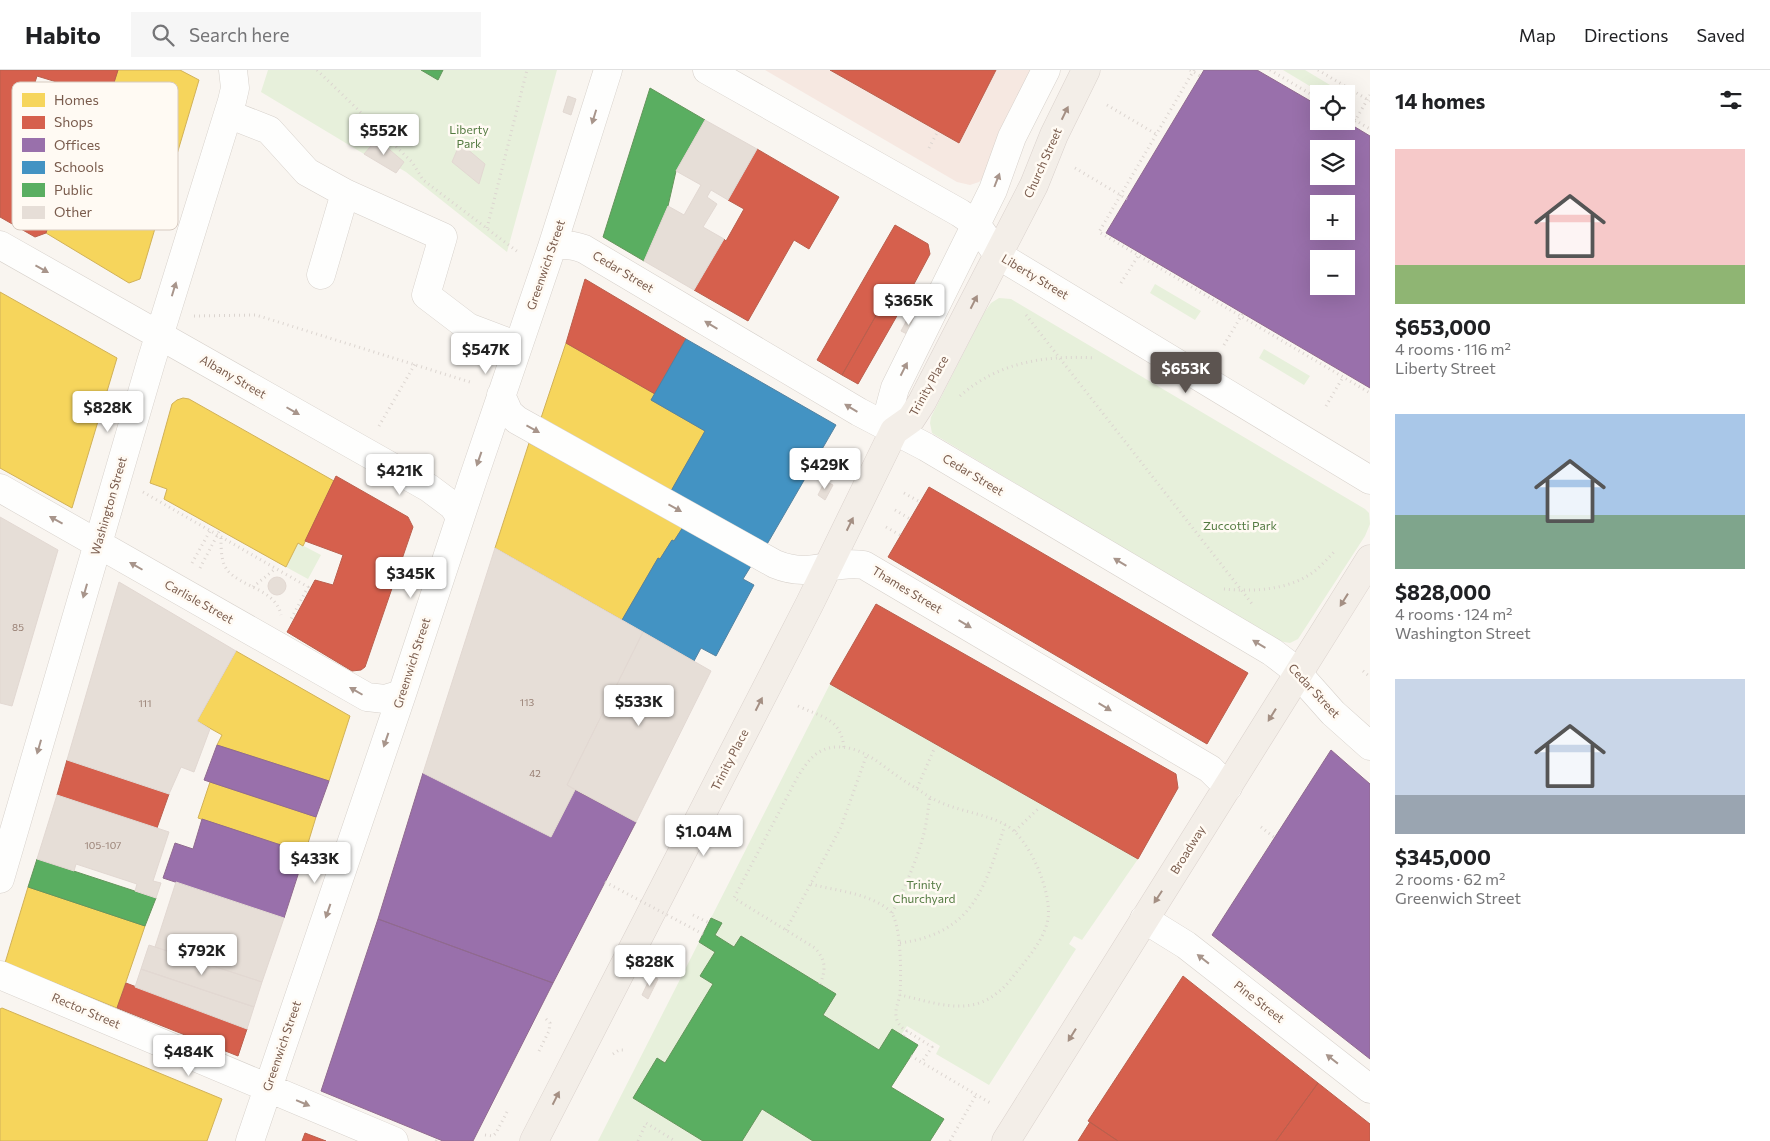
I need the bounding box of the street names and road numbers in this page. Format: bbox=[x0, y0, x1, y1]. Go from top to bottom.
street label: Church Street bbox=[1020, 125, 1064, 200]
street label: Greenwich Street bbox=[523, 218, 567, 312]
street label: Cedar Street bbox=[590, 247, 657, 295]
street label: Liberty Street bbox=[1000, 251, 1072, 302]
street label: Albany Street bbox=[198, 352, 269, 401]
street label: Trinity Place bbox=[906, 353, 951, 418]
street label: Cedar Street bbox=[940, 450, 1007, 498]
street label: Washington Street bbox=[87, 455, 129, 557]
street label: Thames Street bbox=[870, 563, 945, 616]
street label: Carlisle Street bbox=[163, 576, 236, 626]
street label: Greenwich Street bbox=[390, 616, 432, 710]
street label: Cedar Street bbox=[1286, 660, 1343, 720]
street label: Trinity Place bbox=[708, 726, 751, 793]
street label: Broadway bbox=[1167, 823, 1208, 876]
street label: Pine Street bbox=[1232, 977, 1288, 1025]
street label: Rector Street bbox=[50, 989, 123, 1031]
street label: Greenwich Street bbox=[259, 999, 303, 1093]

